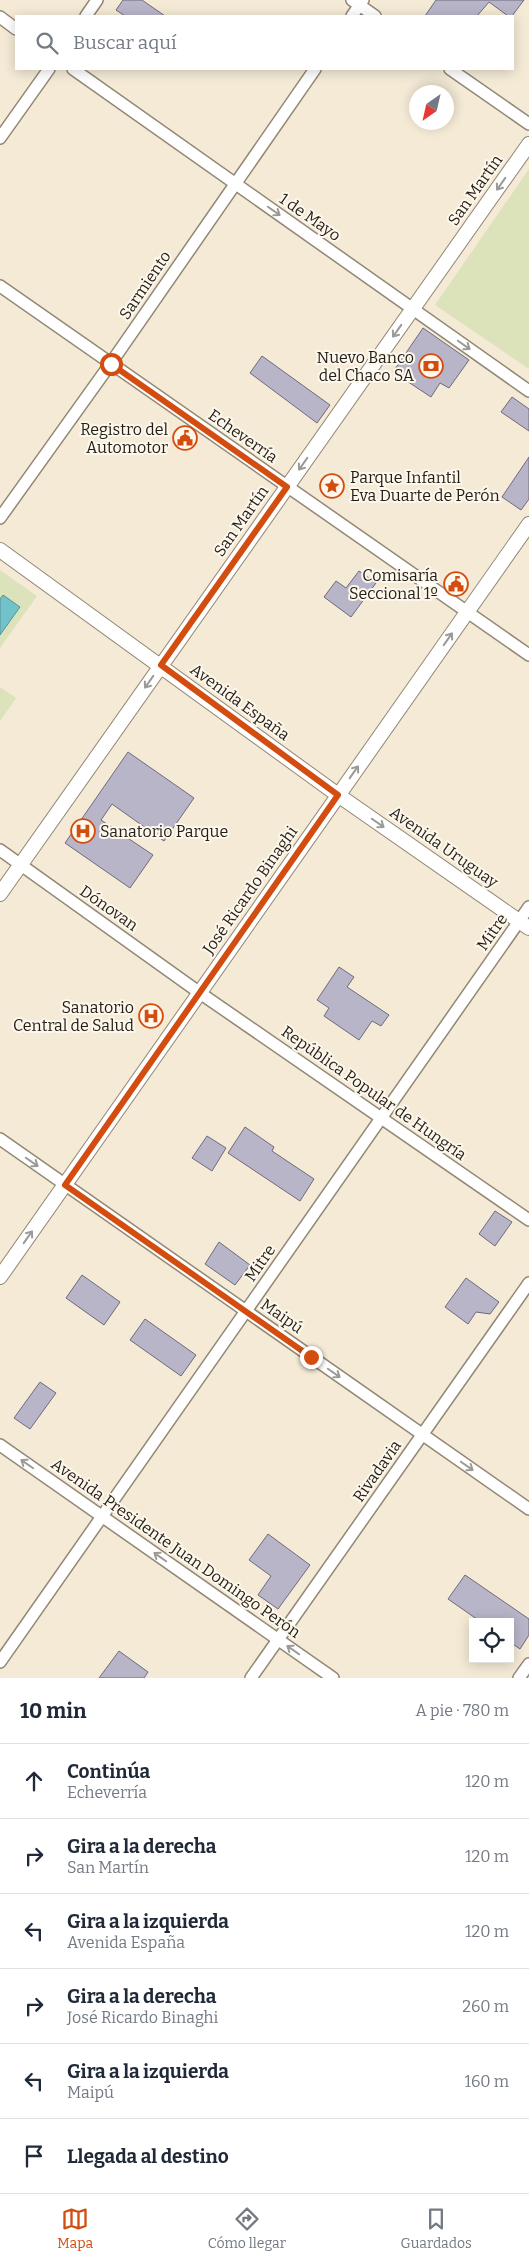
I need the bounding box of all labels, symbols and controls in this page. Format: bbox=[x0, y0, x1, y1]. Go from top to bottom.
search box bbox=[15, 15, 514, 70]
icon: search bbox=[33, 29, 61, 57]
text: Buscar aquí bbox=[73, 31, 177, 54]
north arrow bbox=[409, 85, 454, 130]
street label: San Martín bbox=[444, 151, 506, 229]
one-way arrow bbox=[496, 177, 506, 191]
street label: 1 de Mayo bbox=[276, 189, 344, 245]
one-way arrow bbox=[267, 206, 281, 216]
street label: Sarmiento bbox=[115, 247, 175, 323]
one-way arrow bbox=[392, 324, 402, 338]
one-way arrow bbox=[457, 340, 471, 350]
place label: Nuevo Banco del Chaco SA bbox=[316, 348, 415, 385]
route start bbox=[100, 353, 123, 376]
bank icon: Nuevo Banco del Chaco SA bbox=[418, 353, 444, 379]
street label: Echeverría bbox=[205, 405, 281, 467]
place label: Registro del Automotor bbox=[80, 420, 168, 457]
public building icon: Registro del Automotor bbox=[172, 425, 198, 451]
one-way arrow bbox=[298, 457, 308, 471]
place label: Parque Infantil Eva Duarte de Perón bbox=[350, 468, 500, 505]
place icon: Parque Infantil Eva Duarte de Perón bbox=[319, 473, 345, 499]
street label: San Martín bbox=[210, 482, 272, 560]
place label: Comisaría Seccional 1º bbox=[349, 566, 438, 603]
public building icon: Comisaría Seccional 1º bbox=[443, 571, 469, 597]
one-way arrow bbox=[443, 633, 453, 647]
street label: Avenida España bbox=[187, 660, 294, 745]
one-way arrow bbox=[144, 675, 154, 689]
one-way arrow bbox=[349, 766, 359, 780]
street label: Avenida Uruguay bbox=[386, 802, 502, 892]
hospital icon: Sanatorio Parque bbox=[70, 818, 96, 844]
one-way arrow bbox=[371, 818, 385, 828]
place label: Sanatorio Parque bbox=[100, 822, 228, 841]
street label: José Ricardo Binaghi bbox=[198, 822, 301, 958]
street label: Dónovan bbox=[76, 881, 142, 935]
street label: Mitre bbox=[473, 910, 511, 954]
place label: Sanatorio Central de Salud bbox=[13, 998, 135, 1035]
hospital icon: Sanatorio Central de Salud bbox=[138, 1003, 164, 1029]
street label: República Popular de Hungría bbox=[278, 1022, 470, 1164]
one-way arrow bbox=[25, 1157, 39, 1167]
one-way arrow bbox=[23, 1230, 33, 1244]
street label: Mitre bbox=[241, 1241, 279, 1285]
street label: Maipú bbox=[257, 1295, 307, 1337]
route end bbox=[300, 1346, 323, 1369]
one-way arrow bbox=[327, 1368, 341, 1378]
street label: Rivadavia bbox=[349, 1436, 405, 1505]
street label: Avenida Presidente Juan Domingo Perón bbox=[48, 1454, 304, 1642]
one-way arrow bbox=[20, 1459, 34, 1469]
one-way arrow bbox=[460, 1461, 474, 1471]
one-way arrow bbox=[153, 1552, 167, 1562]
map controls bbox=[469, 1618, 514, 1663]
button: locate bbox=[469, 1618, 514, 1663]
one-way arrow bbox=[286, 1645, 300, 1655]
text: 10 min bbox=[20, 1698, 86, 1724]
text: A pie · 780 m bbox=[416, 1701, 509, 1720]
text: Continúa bbox=[67, 1760, 150, 1783]
icon: ahead bbox=[20, 1767, 48, 1795]
text: 120 m bbox=[465, 1772, 509, 1791]
text: Echeverría bbox=[67, 1783, 147, 1802]
text: Gira a la derecha bbox=[67, 1835, 216, 1858]
icon: right bbox=[20, 1842, 48, 1870]
text: 120 m bbox=[465, 1847, 509, 1866]
text: San Martín bbox=[67, 1858, 149, 1877]
text: Gira a la izquierda bbox=[67, 1910, 229, 1933]
icon: left bbox=[20, 1917, 48, 1945]
text: 120 m bbox=[465, 1922, 509, 1941]
text: Avenida España bbox=[67, 1933, 185, 1952]
text: Gira a la derecha bbox=[67, 1985, 216, 2008]
icon: right bbox=[20, 1992, 48, 2020]
text: 260 m bbox=[462, 1997, 509, 2016]
text: José Ricardo Binaghi bbox=[67, 2008, 218, 2027]
text: Gira a la izquierda bbox=[67, 2060, 229, 2083]
icon: left bbox=[20, 2067, 48, 2095]
text: 160 m bbox=[464, 2072, 509, 2091]
text: Maipú bbox=[67, 2083, 114, 2102]
icon: arrive bbox=[20, 2142, 48, 2170]
text: Llegada al destino bbox=[67, 2145, 229, 2168]
tab: Mapa bbox=[57, 2205, 93, 2252]
tab: Cómo llegar bbox=[208, 2205, 286, 2252]
tab: Guardados bbox=[401, 2205, 472, 2252]

